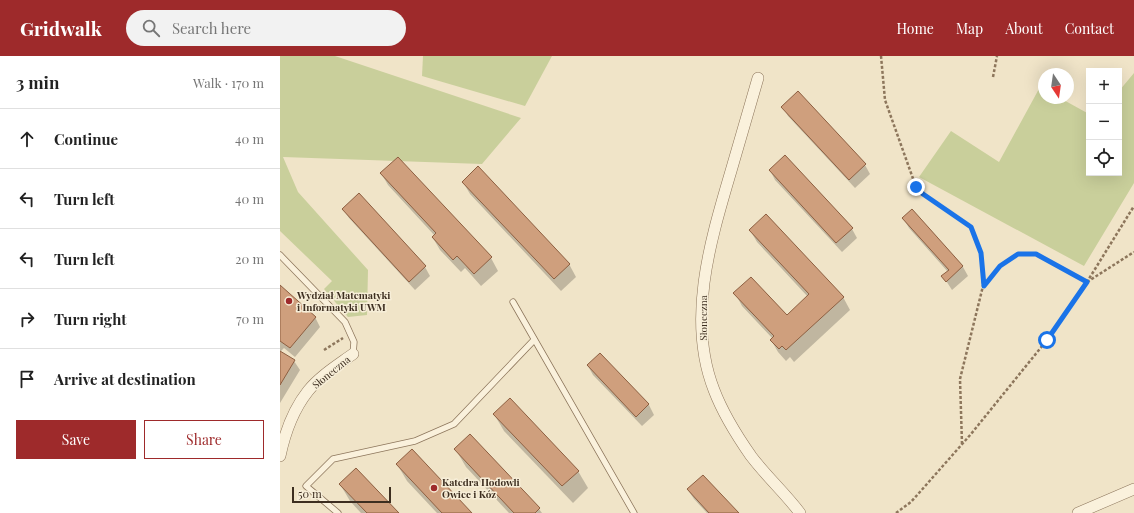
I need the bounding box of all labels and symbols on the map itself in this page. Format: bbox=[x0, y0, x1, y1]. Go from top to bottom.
north arrow bbox=[1038, 68, 1074, 104]
route end bbox=[907, 178, 925, 196]
place label: Wydział Matematyki i Informatyki UWM bbox=[296, 288, 390, 314]
street label: Słoneczna bbox=[696, 295, 710, 341]
marker: Wydział Matematyki i Informatyki UWM bbox=[284, 296, 294, 306]
route start bbox=[1038, 331, 1056, 349]
street label: Słoneczna bbox=[309, 352, 353, 392]
place label: Katedra Hodowli Owiec i Kóz bbox=[442, 475, 520, 501]
marker: Katedra Hodowli Owiec i Kóz bbox=[429, 483, 439, 493]
scale bar bbox=[292, 485, 391, 504]

